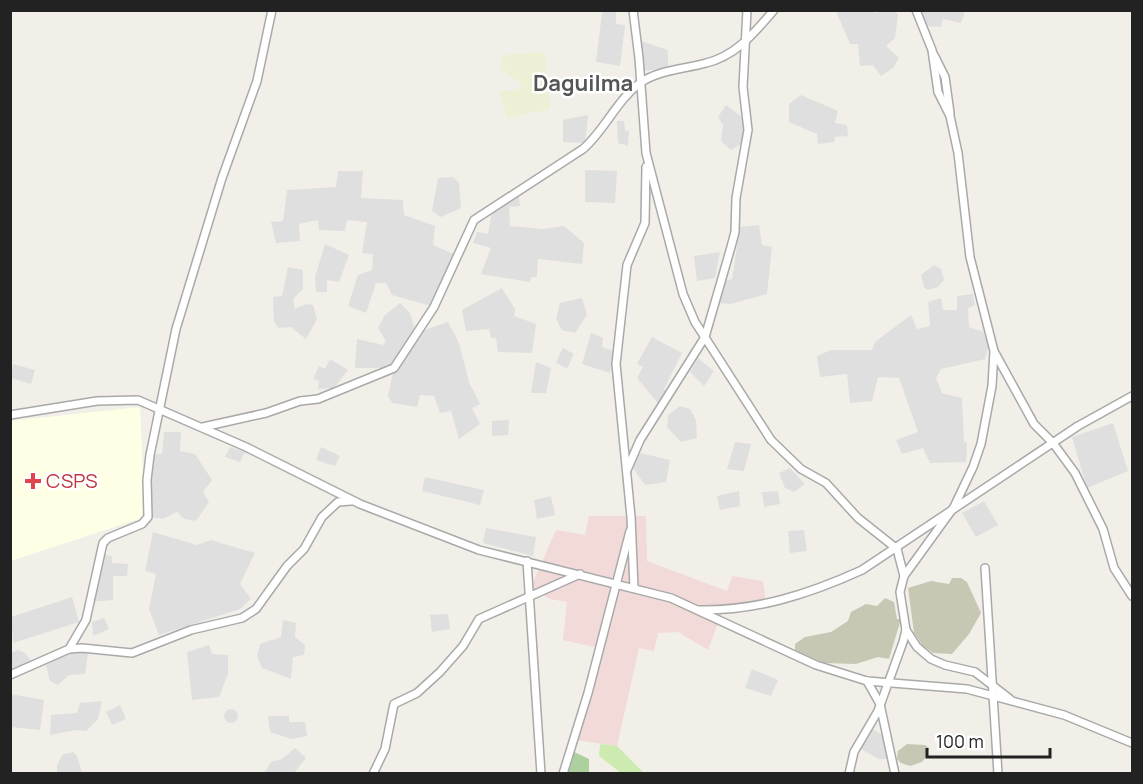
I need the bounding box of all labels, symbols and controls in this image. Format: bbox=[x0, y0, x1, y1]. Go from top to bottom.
district label: Daguilma bbox=[533, 68, 633, 98]
place label: CSPS bbox=[46, 467, 98, 494]
marker: CSPS bbox=[24, 472, 42, 490]
scale bar bbox=[927, 721, 1050, 759]
text: 100 m bbox=[936, 729, 984, 753]

